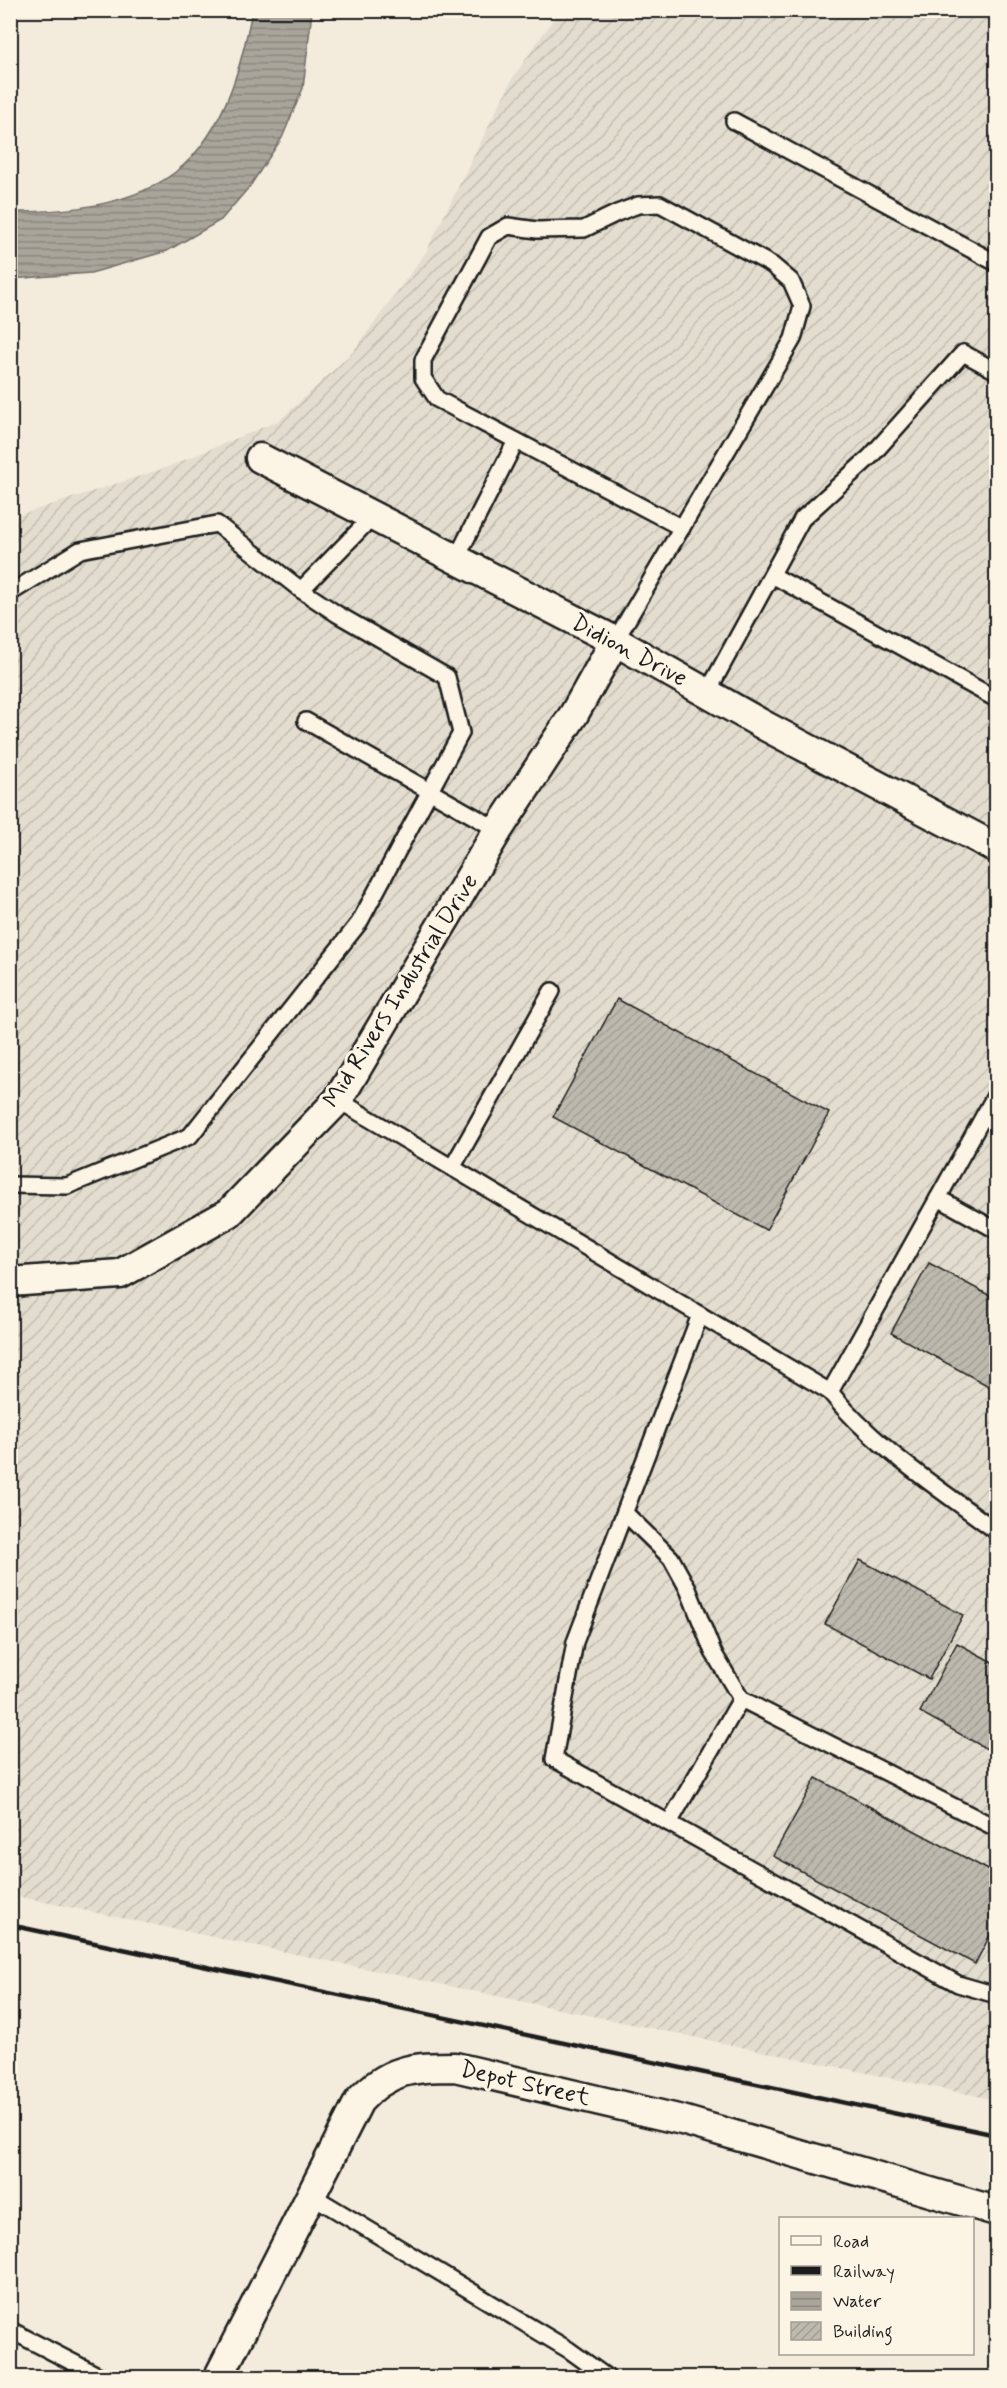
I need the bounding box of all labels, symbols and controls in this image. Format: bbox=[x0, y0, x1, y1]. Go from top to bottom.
street label: Didion Drive bbox=[566, 608, 692, 694]
street label: Mid Rivers Industrial Drive bbox=[316, 868, 486, 1114]
street label: Depot Street bbox=[457, 2054, 593, 2114]
legend bbox=[779, 2217, 974, 2355]
text: Road bbox=[833, 2230, 869, 2254]
text: Railway bbox=[833, 2260, 895, 2284]
text: Water bbox=[833, 2290, 882, 2314]
text: Building bbox=[833, 2320, 893, 2346]

